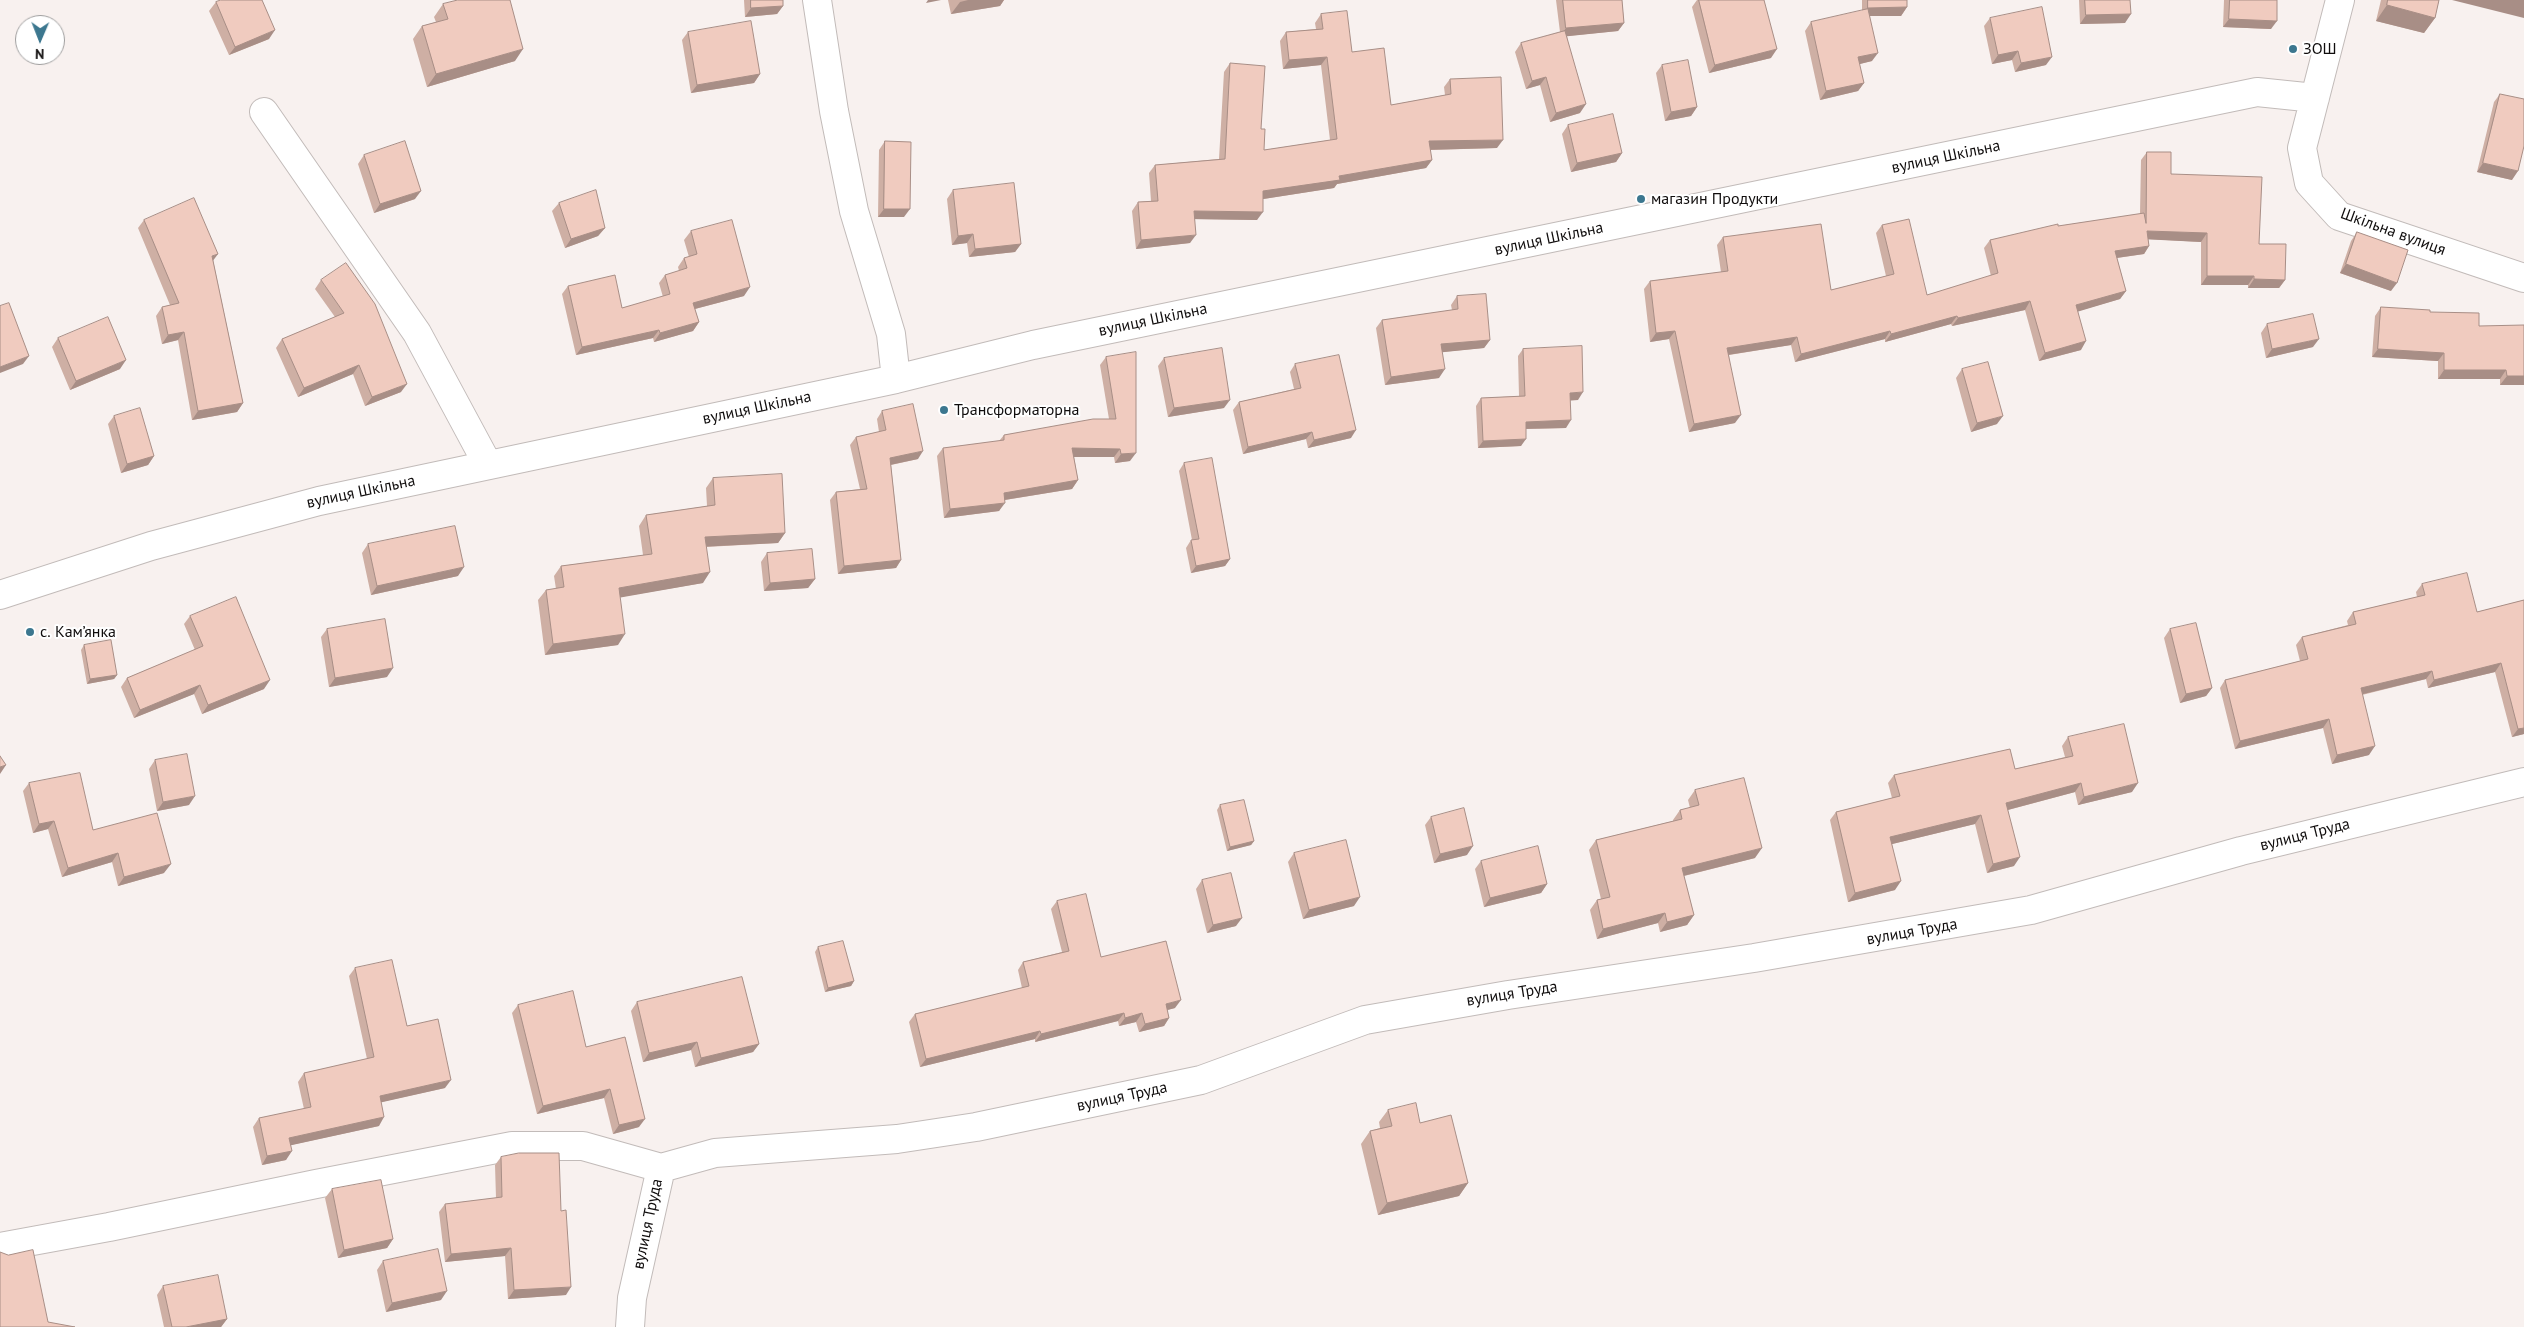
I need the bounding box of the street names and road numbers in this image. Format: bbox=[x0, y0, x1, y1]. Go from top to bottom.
street label: вулиця Шкільна bbox=[1890, 136, 2002, 178]
street label: Шкільна вулиця bbox=[2338, 204, 2448, 260]
street label: вулиця Шкільна bbox=[1493, 218, 1605, 260]
street label: вулиця Шкільна bbox=[1097, 299, 1209, 341]
street label: вулиця Шкільна bbox=[701, 387, 813, 429]
street label: вулиця Шкільна bbox=[305, 471, 417, 513]
street label: вулиця Труда bbox=[2258, 815, 2352, 855]
street label: вулиця Труда bbox=[1865, 915, 1959, 949]
street label: вулиця Труда bbox=[1465, 977, 1559, 1011]
street label: вулиця Труда bbox=[1075, 1078, 1169, 1116]
street label: вулиця Труда bbox=[629, 1177, 667, 1271]

